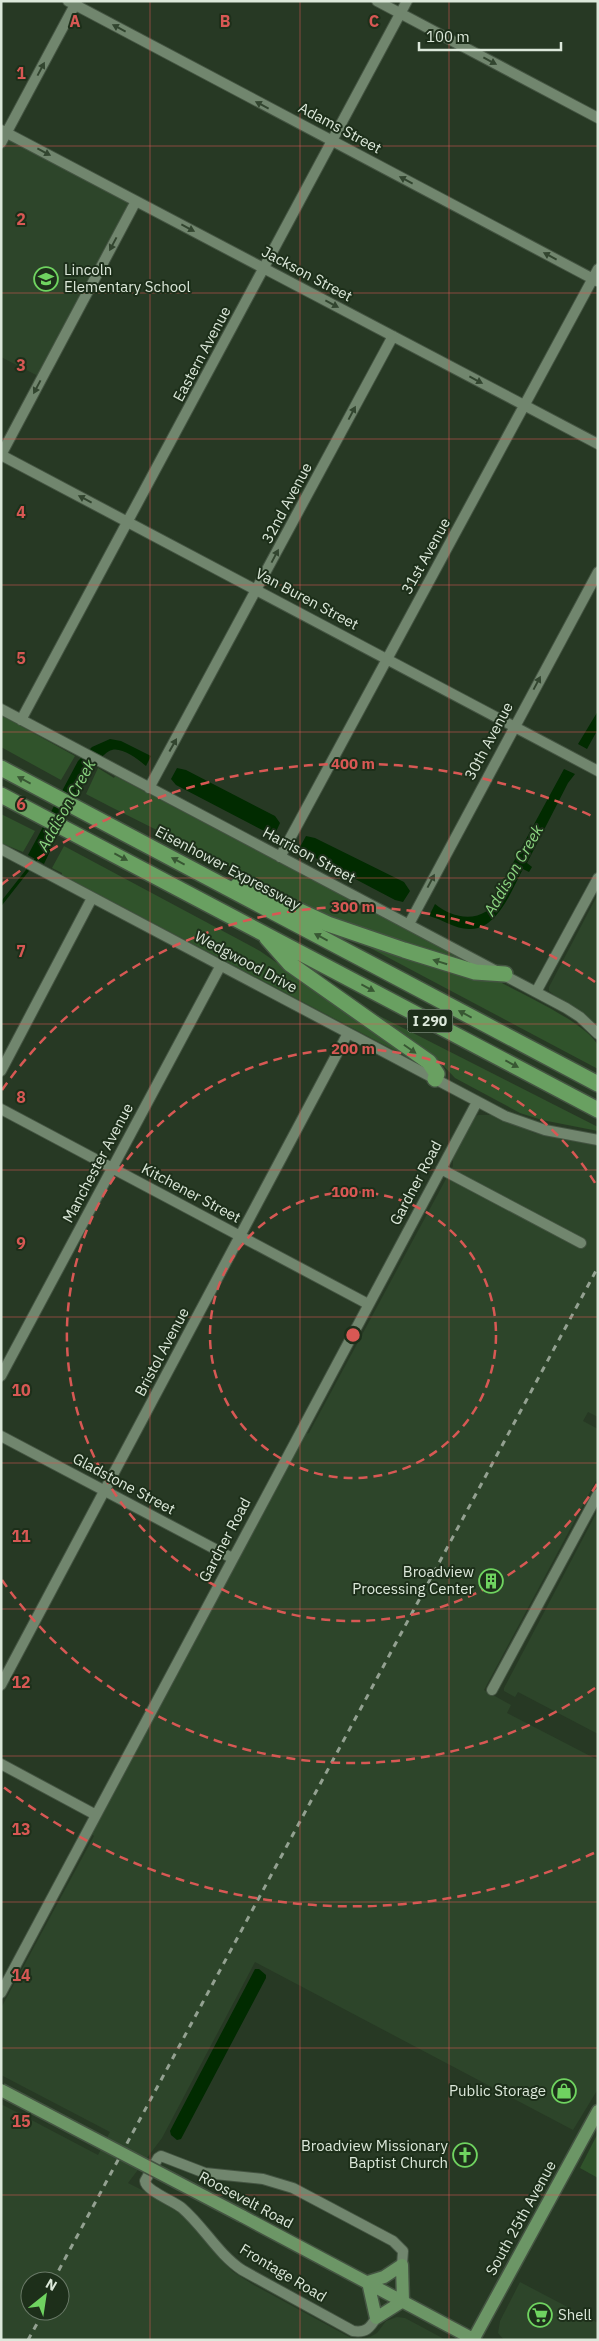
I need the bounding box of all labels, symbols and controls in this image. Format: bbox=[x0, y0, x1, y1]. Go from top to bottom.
text: A bbox=[70, 11, 81, 31]
text: B bbox=[220, 11, 231, 31]
text: C bbox=[369, 11, 379, 31]
scale bar bbox=[419, 20, 562, 52]
one-way arrow bbox=[111, 24, 126, 32]
text: 100 m bbox=[426, 27, 470, 46]
one-way arrow bbox=[483, 57, 497, 65]
one-way arrow bbox=[37, 62, 45, 76]
text: 1 bbox=[16, 63, 26, 83]
street label: Adams Street bbox=[295, 98, 385, 157]
one-way arrow bbox=[256, 100, 269, 109]
one-way arrow bbox=[37, 148, 52, 156]
one-way arrow bbox=[399, 176, 413, 185]
text: 2 bbox=[16, 209, 26, 229]
one-way arrow bbox=[181, 224, 195, 232]
one-way arrow bbox=[109, 236, 117, 251]
street label: Jackson Street bbox=[259, 242, 356, 305]
one-way arrow bbox=[543, 252, 557, 260]
place label: Lincoln Elementary School bbox=[64, 260, 191, 296]
school or university icon: Lincoln Elementary School bbox=[33, 266, 59, 292]
one-way arrow bbox=[325, 300, 339, 308]
street label: Eastern Avenue bbox=[169, 303, 235, 405]
text: 3 bbox=[16, 355, 26, 375]
one-way arrow bbox=[468, 376, 483, 384]
one-way arrow bbox=[33, 380, 41, 395]
one-way arrow bbox=[348, 406, 356, 421]
street label: 32nd Avenue bbox=[257, 459, 316, 546]
one-way arrow bbox=[77, 495, 92, 503]
text: 4 bbox=[16, 502, 26, 522]
street label: 31st Avenue bbox=[397, 514, 454, 597]
one-way arrow bbox=[271, 549, 279, 564]
street label: Van Buren Street bbox=[252, 563, 362, 634]
text: 5 bbox=[16, 648, 26, 668]
one-way arrow bbox=[533, 676, 541, 690]
street label: 30th Avenue bbox=[460, 699, 517, 783]
one-way arrow bbox=[168, 739, 177, 752]
text: 400 m bbox=[331, 754, 375, 773]
water label: Addison Creek bbox=[32, 755, 100, 855]
one-way arrow bbox=[17, 776, 32, 784]
text: 6 bbox=[16, 794, 26, 814]
water label: Addison Creek bbox=[478, 820, 547, 920]
street label: Eisenhower Expressway bbox=[152, 821, 305, 914]
street label: Harrison Street bbox=[260, 822, 359, 887]
one-way arrow bbox=[113, 853, 128, 861]
one-way arrow bbox=[171, 857, 185, 866]
one-way arrow bbox=[427, 874, 436, 888]
text: 300 m bbox=[331, 897, 375, 916]
street label: Wedgwood Drive bbox=[192, 927, 301, 997]
one-way arrow bbox=[315, 933, 328, 942]
text: 7 bbox=[16, 941, 26, 961]
one-way arrow bbox=[433, 957, 448, 965]
one-way arrow bbox=[361, 984, 375, 992]
road number: I 290 bbox=[408, 1009, 452, 1032]
one-way arrow bbox=[458, 1009, 472, 1018]
text: 200 m bbox=[331, 1039, 375, 1058]
one-way arrow bbox=[403, 1044, 417, 1054]
one-way arrow bbox=[505, 1060, 519, 1068]
text: 8 bbox=[16, 1087, 26, 1107]
street label: Manchester Avenue bbox=[58, 1100, 137, 1226]
street label: Gardner Road bbox=[385, 1137, 446, 1228]
street label: Kitchener Street bbox=[138, 1158, 244, 1227]
text: 100 m bbox=[331, 1182, 375, 1201]
text: 9 bbox=[16, 1233, 26, 1253]
street label: Bristol Avenue bbox=[130, 1304, 193, 1399]
centre of rings bbox=[344, 1326, 362, 1344]
text: 10 bbox=[11, 1380, 31, 1400]
street label: Gladstone Street bbox=[70, 1449, 179, 1519]
street label: Gardner Road bbox=[194, 1494, 255, 1585]
text: 11 bbox=[11, 1526, 31, 1546]
place label: Broadview Processing Center bbox=[352, 1562, 474, 1598]
building icon: Broadview Processing Center bbox=[478, 1568, 504, 1594]
text: 12 bbox=[11, 1672, 31, 1692]
text: 13 bbox=[11, 1819, 31, 1839]
text: 14 bbox=[11, 1965, 31, 1985]
shop icon: Public Storage bbox=[551, 2078, 577, 2104]
place label: Public Storage bbox=[449, 2081, 546, 2100]
text: 15 bbox=[11, 2111, 31, 2131]
place label: Broadview Missionary Baptist Church bbox=[301, 2136, 449, 2172]
church icon: Broadview Missionary Baptist Church bbox=[452, 2142, 478, 2168]
street label: South 25th Avenue bbox=[481, 2157, 560, 2279]
street label: Roosevelt Road bbox=[196, 2167, 297, 2232]
street label: Frontage Road bbox=[236, 2239, 330, 2306]
north arrow bbox=[20, 2271, 70, 2321]
text: N bbox=[43, 2274, 60, 2295]
supermarket icon: Shell bbox=[527, 2302, 553, 2328]
place label: Shell bbox=[558, 2305, 592, 2324]

